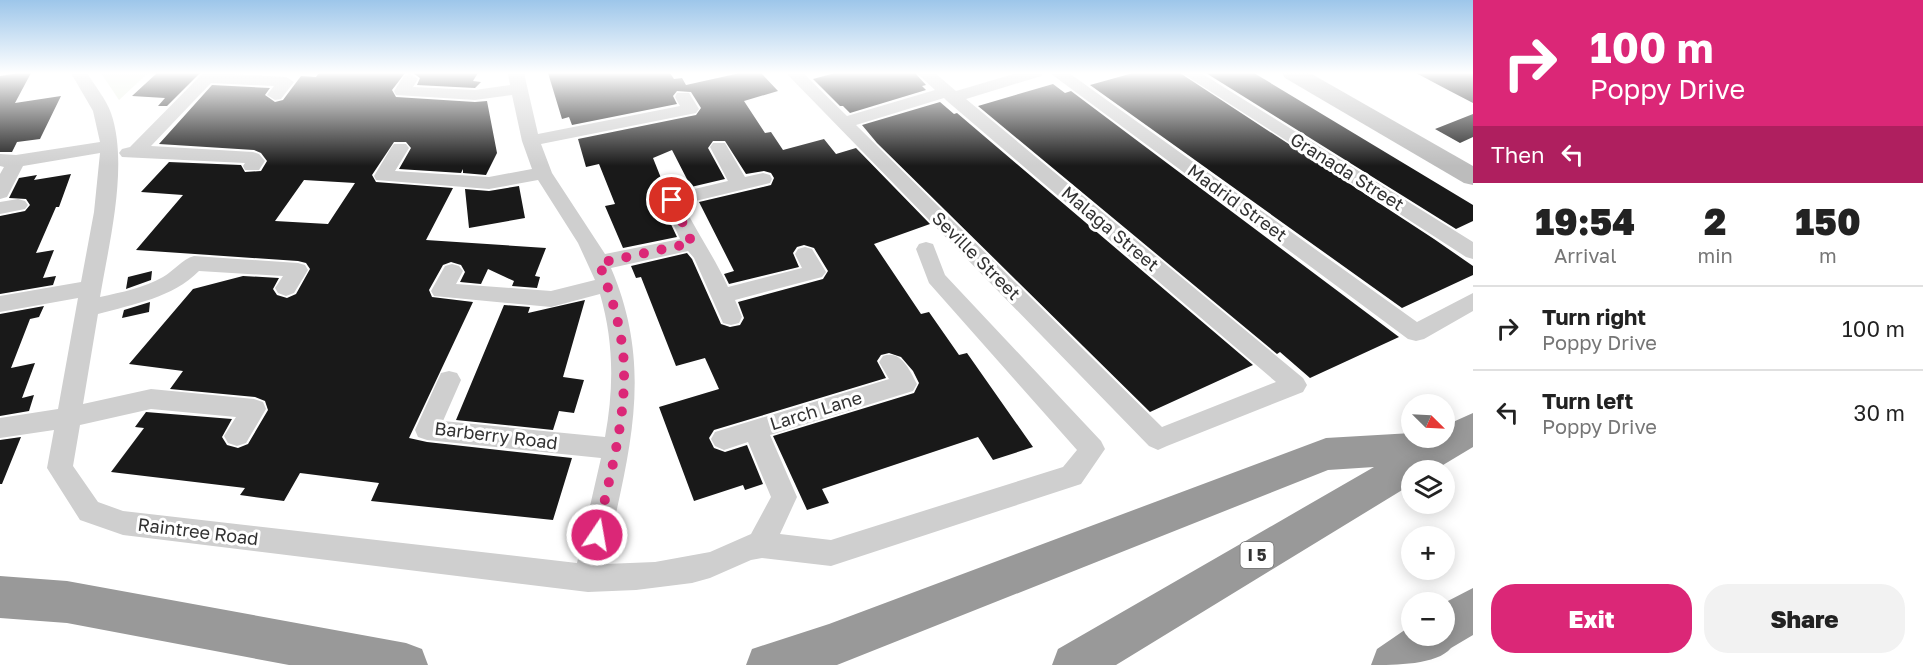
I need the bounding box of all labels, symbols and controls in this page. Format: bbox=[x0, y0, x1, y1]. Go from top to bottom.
text: 100 m bbox=[1590, 22, 1713, 72]
icon: right bbox=[1491, 24, 1569, 102]
text: Poppy Drive bbox=[1590, 73, 1745, 105]
street label: Granada Street bbox=[1287, 127, 1408, 215]
icon: left bbox=[1556, 138, 1589, 171]
text: Then bbox=[1491, 141, 1544, 168]
street label: Madrid Street bbox=[1184, 159, 1292, 246]
pin bbox=[646, 174, 697, 225]
street label: Malaga Street bbox=[1057, 181, 1164, 275]
icon: arrive bbox=[655, 183, 688, 216]
text: 19:54 bbox=[1535, 200, 1635, 243]
text: 2 bbox=[1704, 200, 1726, 243]
text: 150 bbox=[1795, 200, 1861, 243]
street label: Seville Street bbox=[928, 206, 1026, 304]
text: Arrival bbox=[1554, 243, 1617, 267]
text: min bbox=[1697, 243, 1733, 267]
text: m bbox=[1819, 243, 1837, 267]
text: Turn right bbox=[1542, 303, 1646, 330]
icon: right bbox=[1491, 312, 1524, 345]
text: 100 m bbox=[1842, 315, 1905, 342]
text: Poppy Drive bbox=[1542, 330, 1657, 354]
street label: Larch Lane bbox=[767, 386, 864, 434]
text: Turn left bbox=[1542, 387, 1633, 414]
north arrow bbox=[1401, 394, 1455, 448]
map controls bbox=[1401, 394, 1455, 646]
icon: left bbox=[1491, 396, 1524, 429]
text: 30 m bbox=[1854, 399, 1905, 426]
text: Poppy Drive bbox=[1542, 414, 1657, 438]
street label: Barberry Road bbox=[433, 417, 559, 453]
button: layers bbox=[1401, 460, 1455, 514]
position arrow bbox=[565, 503, 629, 567]
street label: Raintree Road bbox=[136, 513, 260, 549]
button: + bbox=[1401, 526, 1455, 580]
road number: I 5 bbox=[1240, 542, 1274, 568]
button: Exit bbox=[1491, 584, 1692, 653]
button: Share bbox=[1704, 584, 1905, 653]
button: − bbox=[1401, 592, 1455, 646]

